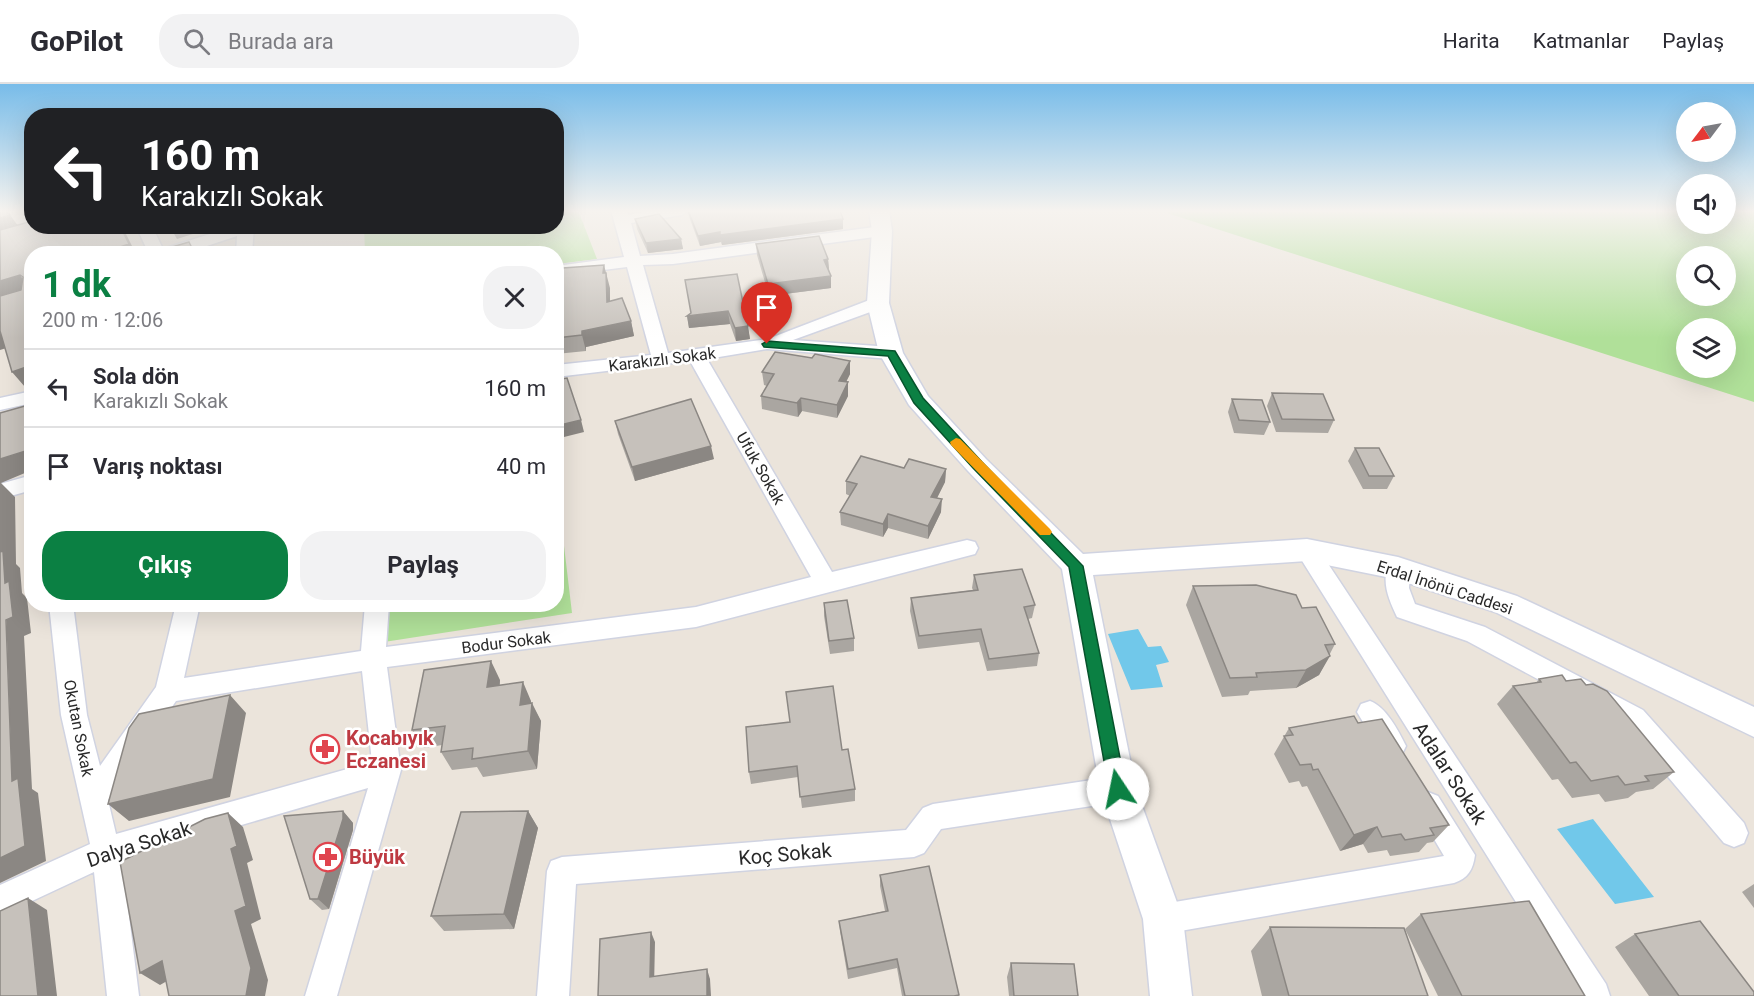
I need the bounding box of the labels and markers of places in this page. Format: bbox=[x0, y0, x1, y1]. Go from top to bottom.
pin bbox=[741, 282, 792, 344]
place label: Kocabıyık Eczanesi bbox=[346, 726, 434, 773]
pharmacy icon: Kocabıyık Eczanesi bbox=[309, 733, 341, 765]
pharmacy icon: Büyük bbox=[312, 841, 344, 873]
place label: Büyük bbox=[349, 845, 405, 869]

